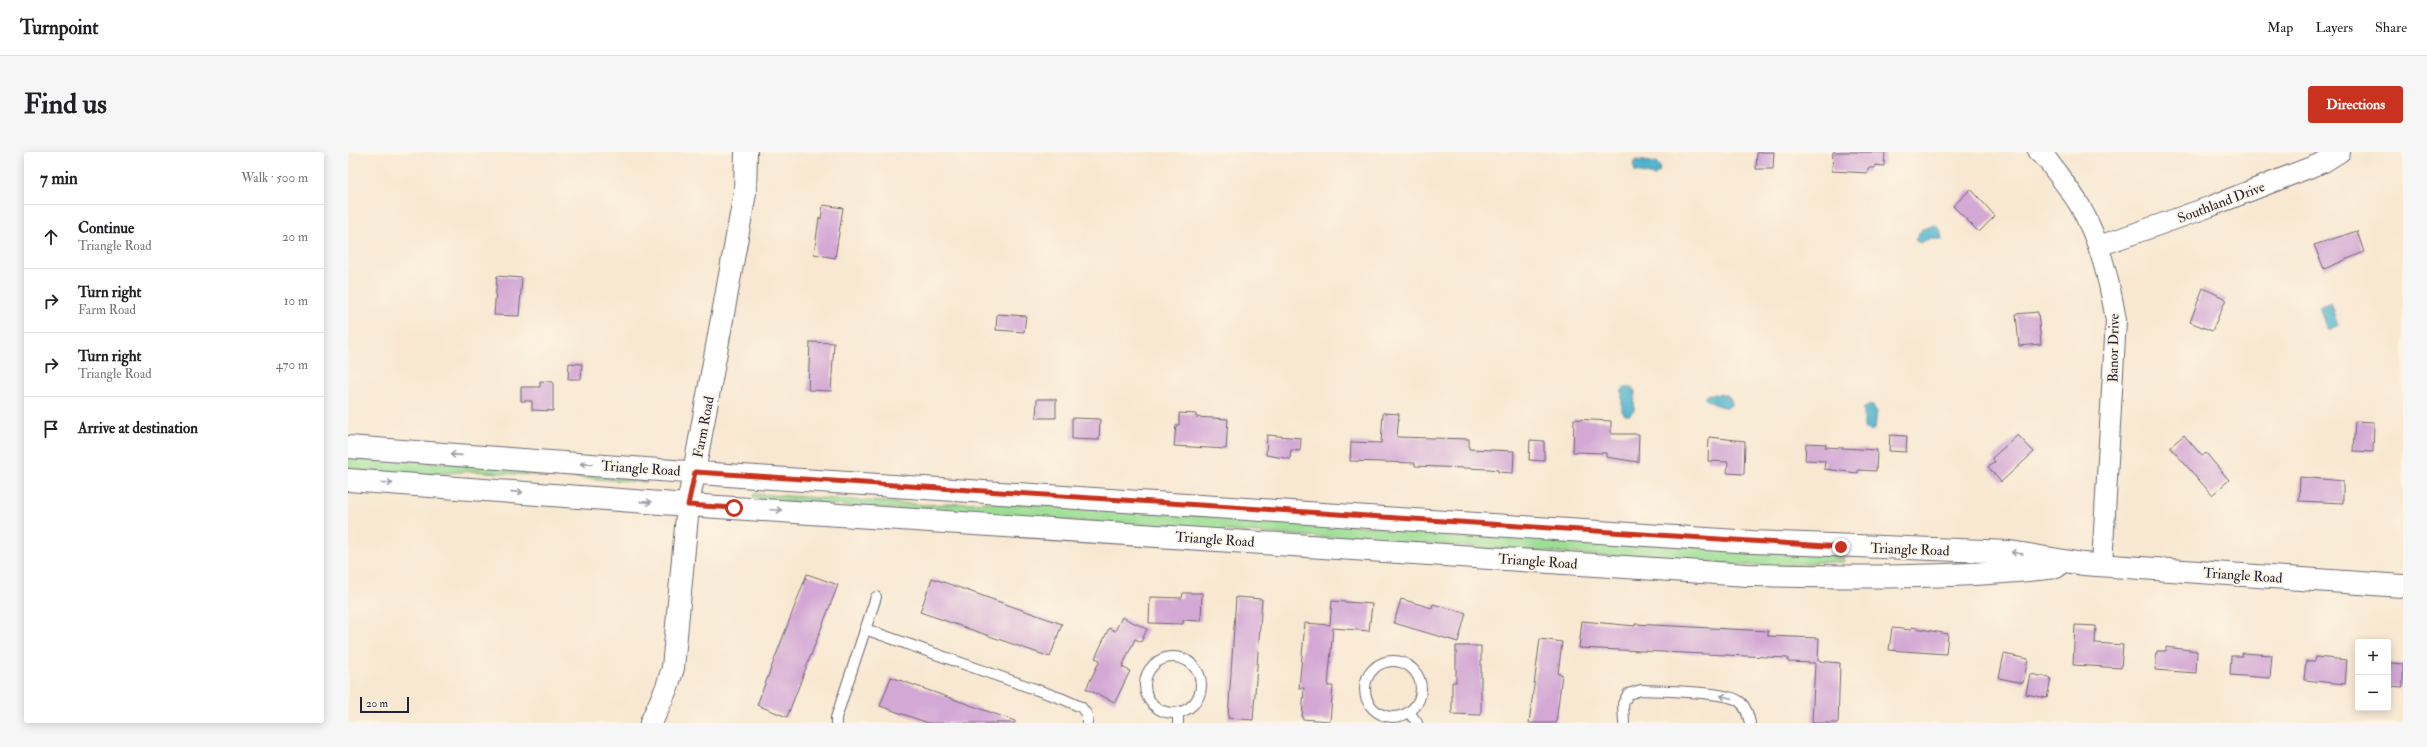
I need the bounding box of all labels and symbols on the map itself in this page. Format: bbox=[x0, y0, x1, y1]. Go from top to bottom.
street label: Southland Drive bbox=[2175, 178, 2267, 227]
street label: Banor Drive bbox=[2104, 313, 2123, 383]
street label: Farm Road bbox=[689, 395, 718, 459]
one-way arrow bbox=[450, 452, 463, 459]
street label: Triangle Road bbox=[601, 457, 681, 480]
one-way arrow bbox=[580, 461, 593, 468]
one-way arrow bbox=[380, 479, 393, 486]
one-way arrow bbox=[510, 489, 523, 496]
one-way arrow bbox=[639, 498, 652, 505]
route start bbox=[725, 499, 743, 517]
one-way arrow bbox=[769, 507, 782, 514]
street label: Triangle Road bbox=[1175, 528, 1255, 551]
route end bbox=[1832, 538, 1850, 556]
street label: Triangle Road bbox=[1870, 540, 1950, 559]
one-way arrow bbox=[2010, 549, 2023, 557]
street label: Triangle Road bbox=[1498, 550, 1578, 573]
street label: Triangle Road bbox=[2203, 564, 2283, 587]
one-way arrow bbox=[1719, 693, 1732, 701]
scale bar bbox=[360, 695, 409, 714]

